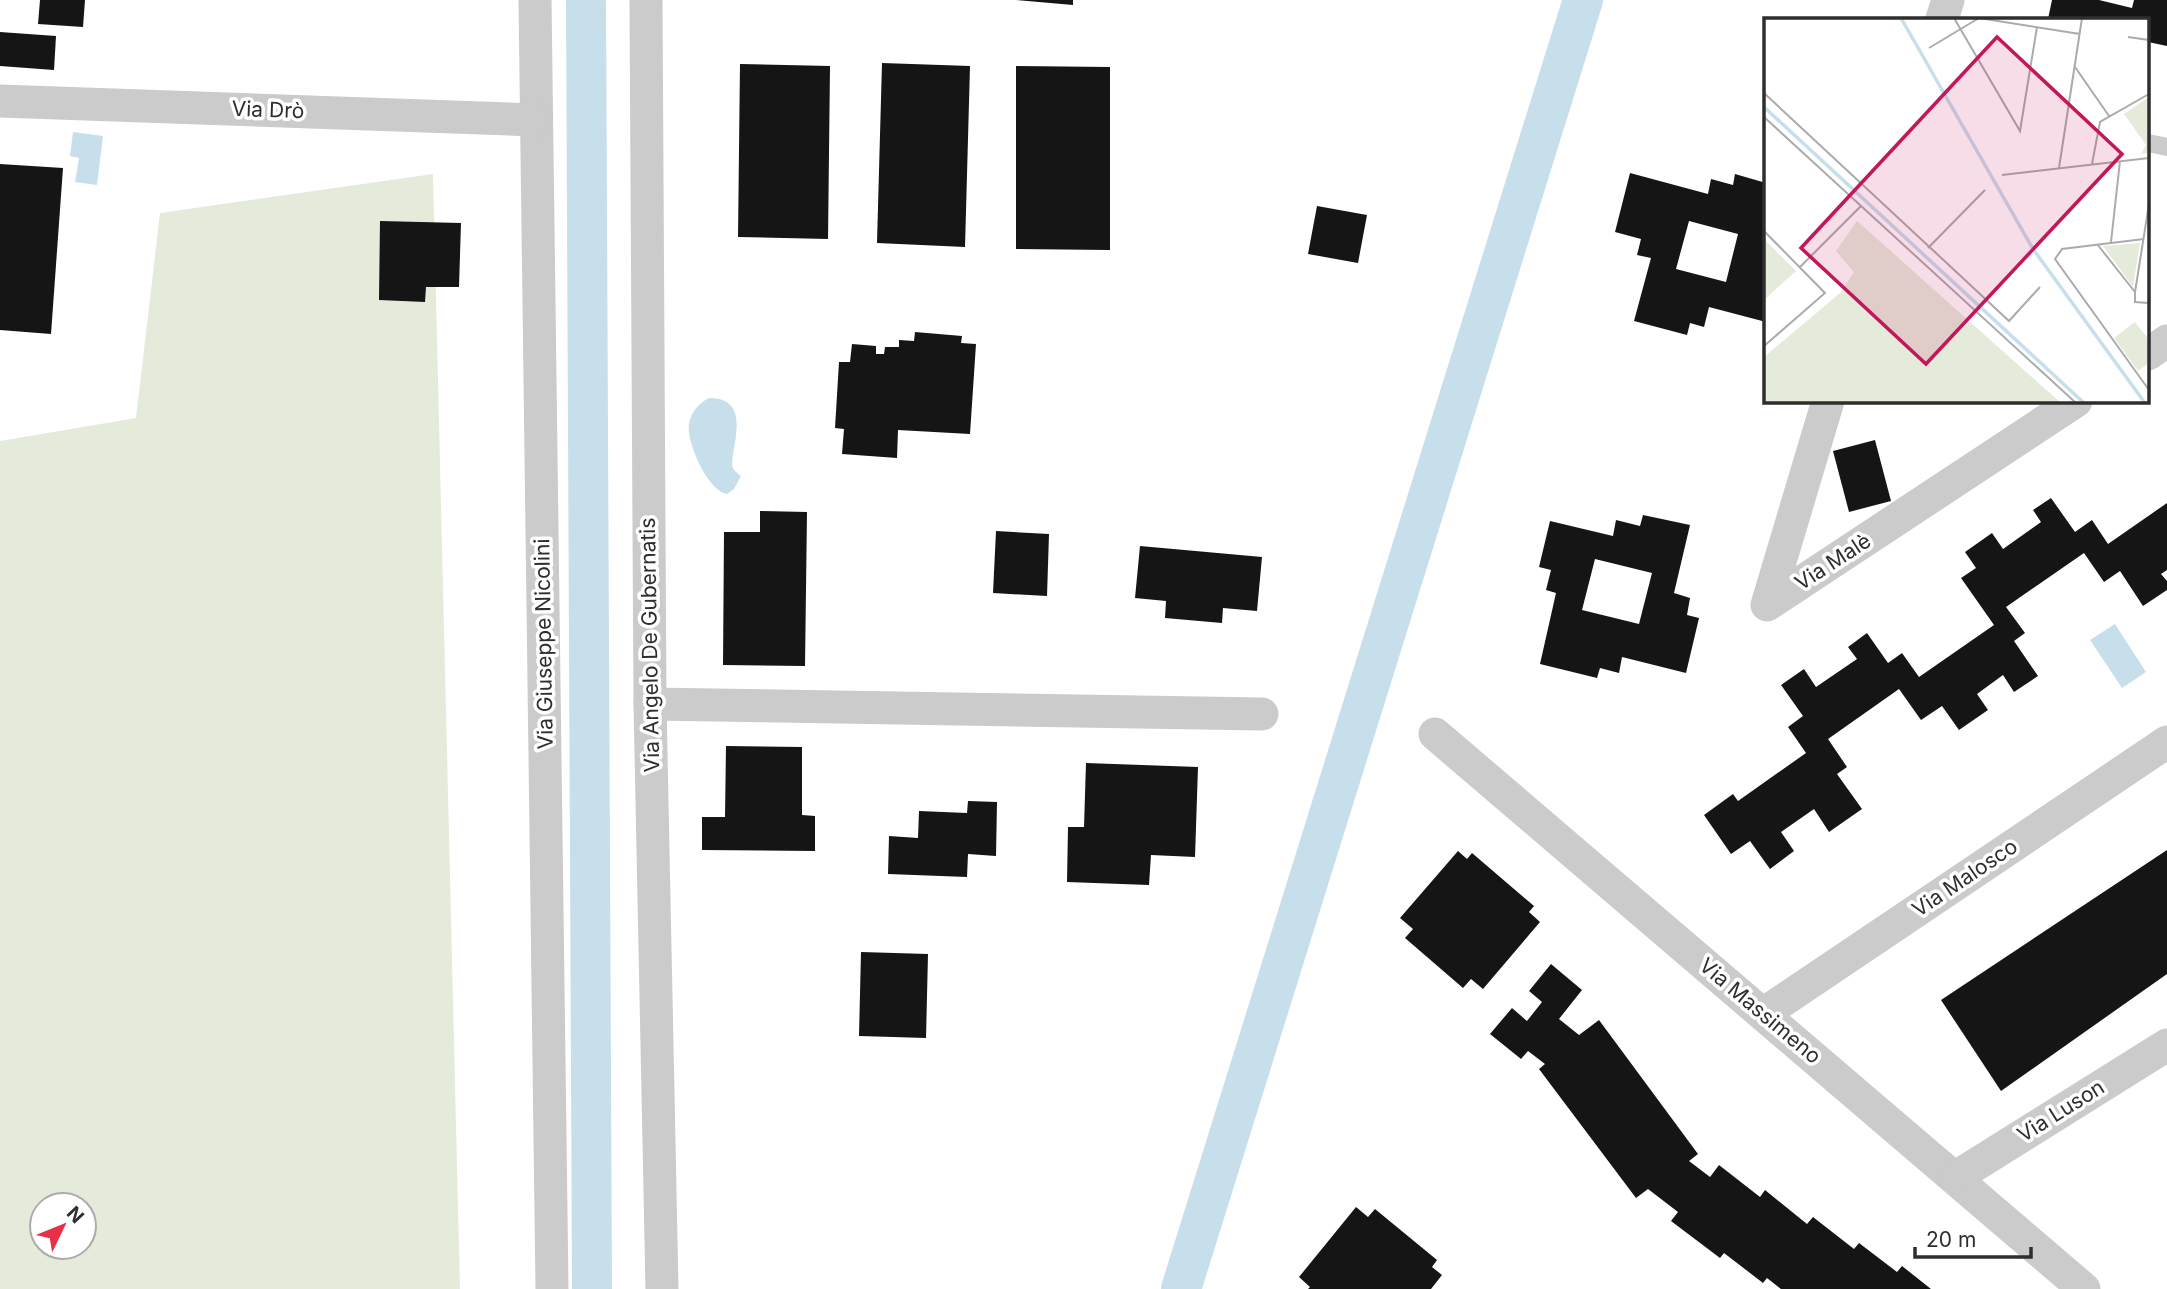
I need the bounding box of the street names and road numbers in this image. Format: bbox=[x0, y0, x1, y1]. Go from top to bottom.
street label: Via Drò bbox=[231, 96, 305, 123]
street label: Via Angelo De Gubernatis bbox=[635, 517, 664, 773]
street label: Via Malè bbox=[1790, 528, 1875, 595]
street label: Via Giuseppe Nicolini bbox=[529, 538, 558, 750]
street label: Via Malosco bbox=[1907, 833, 2022, 922]
street label: Via Massimeno bbox=[1694, 953, 1826, 1069]
street label: Via Luson bbox=[2013, 1074, 2109, 1147]

